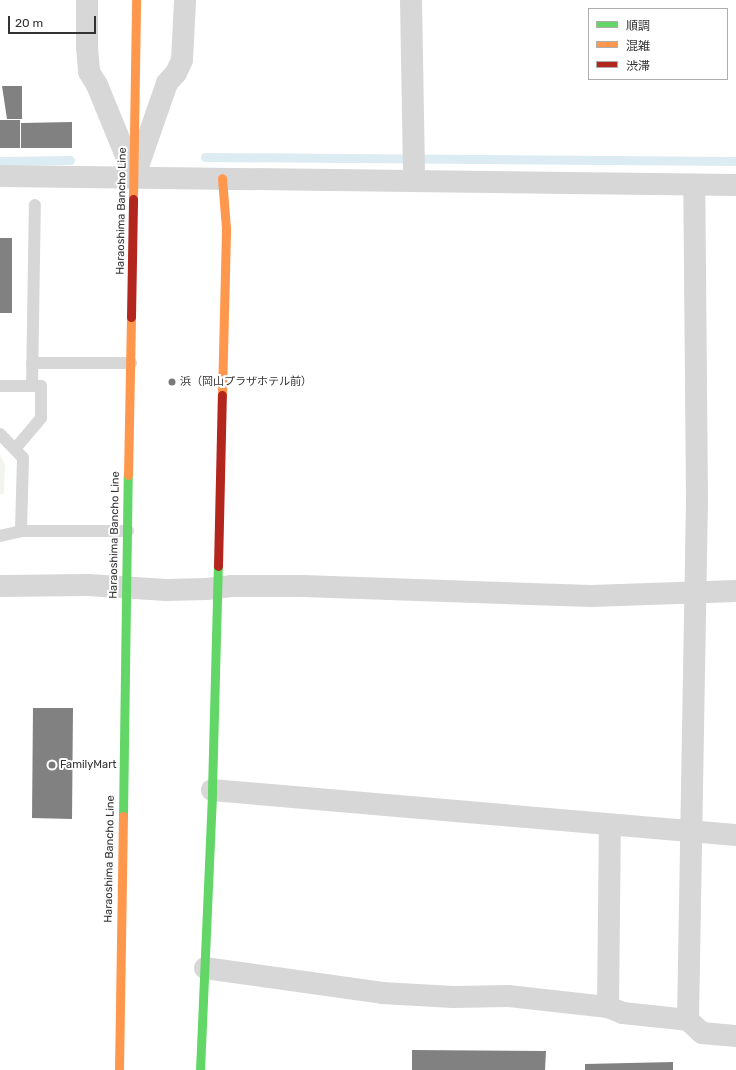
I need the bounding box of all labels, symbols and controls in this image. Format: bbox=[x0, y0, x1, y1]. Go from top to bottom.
scale bar bbox=[10, 8, 98, 34]
legend bbox=[588, 8, 728, 80]
text: 20 m bbox=[15, 16, 43, 30]
text: 順調 bbox=[626, 19, 650, 33]
text: 混雑 bbox=[626, 39, 650, 53]
text: 渋滞 bbox=[626, 59, 650, 73]
street label: Haraoshima Bancho Line bbox=[114, 147, 130, 275]
place label: 浜（岡山プラザホテル前） bbox=[180, 375, 312, 389]
marker: 浜（岡山プラザホテル前） bbox=[167, 377, 177, 387]
street label: Haraoshima Bancho Line bbox=[107, 471, 123, 599]
place label: FamilyMart bbox=[60, 758, 117, 772]
marker: FamilyMart bbox=[47, 760, 57, 770]
street label: Haraoshima Bancho Line bbox=[102, 795, 118, 923]

